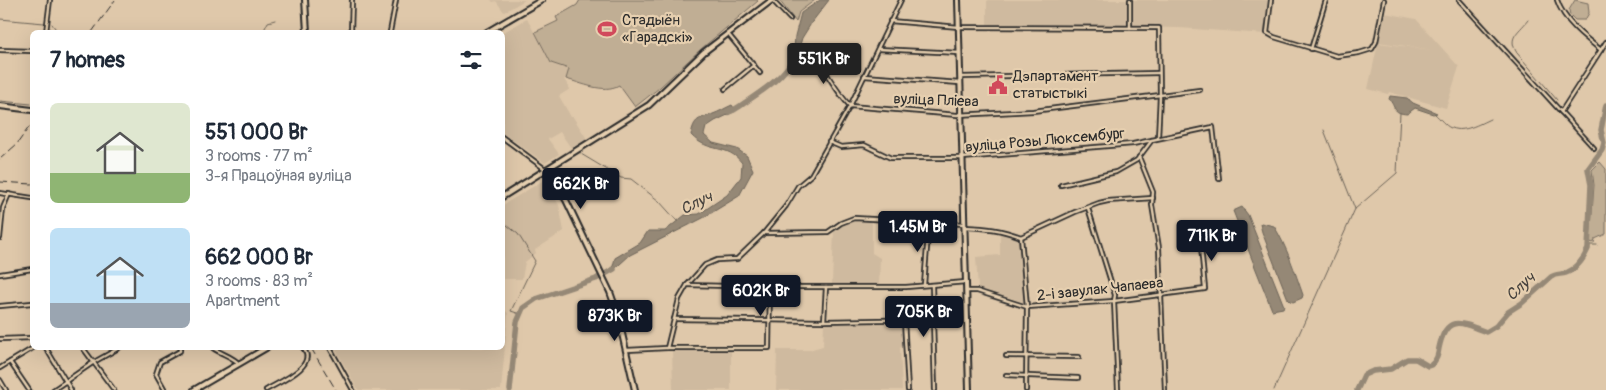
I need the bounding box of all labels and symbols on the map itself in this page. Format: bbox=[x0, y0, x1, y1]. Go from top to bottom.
place label: Стадыён «Гарадскі» bbox=[622, 11, 693, 47]
sports icon: Стадыён «Гарадскі» bbox=[596, 18, 618, 40]
pin: 551K Br bbox=[778, 42, 870, 85]
place label: Дэпартамент статыстыкі bbox=[1012, 67, 1099, 103]
public building icon: Дэпартамент статыстыкі bbox=[987, 74, 1009, 96]
street label: вуліца Пліева bbox=[893, 90, 979, 111]
street label: вуліца Розы Люксембург bbox=[964, 124, 1126, 157]
pin: 662K Br bbox=[535, 168, 627, 210]
water label: Случ bbox=[677, 186, 717, 219]
pin: 1.45M Br bbox=[866, 210, 970, 253]
pin: 711K Br bbox=[1166, 220, 1258, 262]
water label: Случ bbox=[1502, 268, 1540, 305]
street label: 2-і завулак Чапаева bbox=[1036, 273, 1164, 306]
pin: 602K Br bbox=[715, 274, 807, 317]
pin: 705K Br bbox=[878, 296, 970, 338]
pin: 873K Br bbox=[569, 300, 661, 342]

